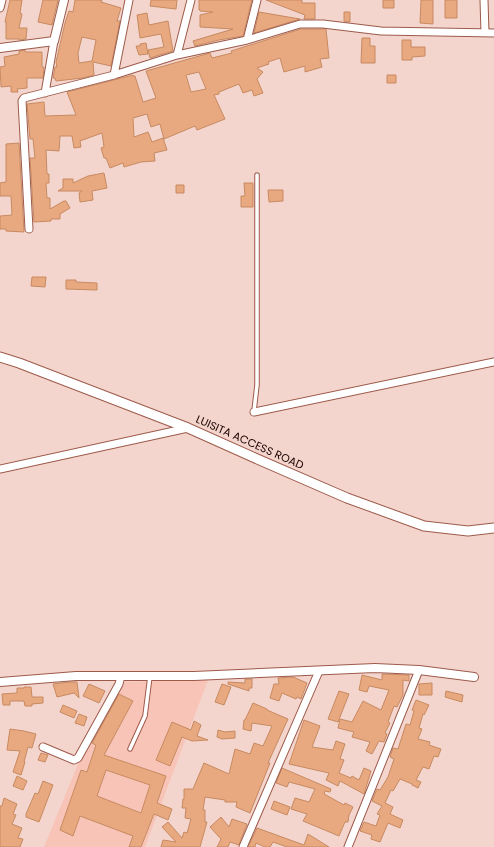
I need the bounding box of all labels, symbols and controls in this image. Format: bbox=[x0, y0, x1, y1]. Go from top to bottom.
street label: LUISITA ACCESS ROAD bbox=[193, 411, 307, 473]

